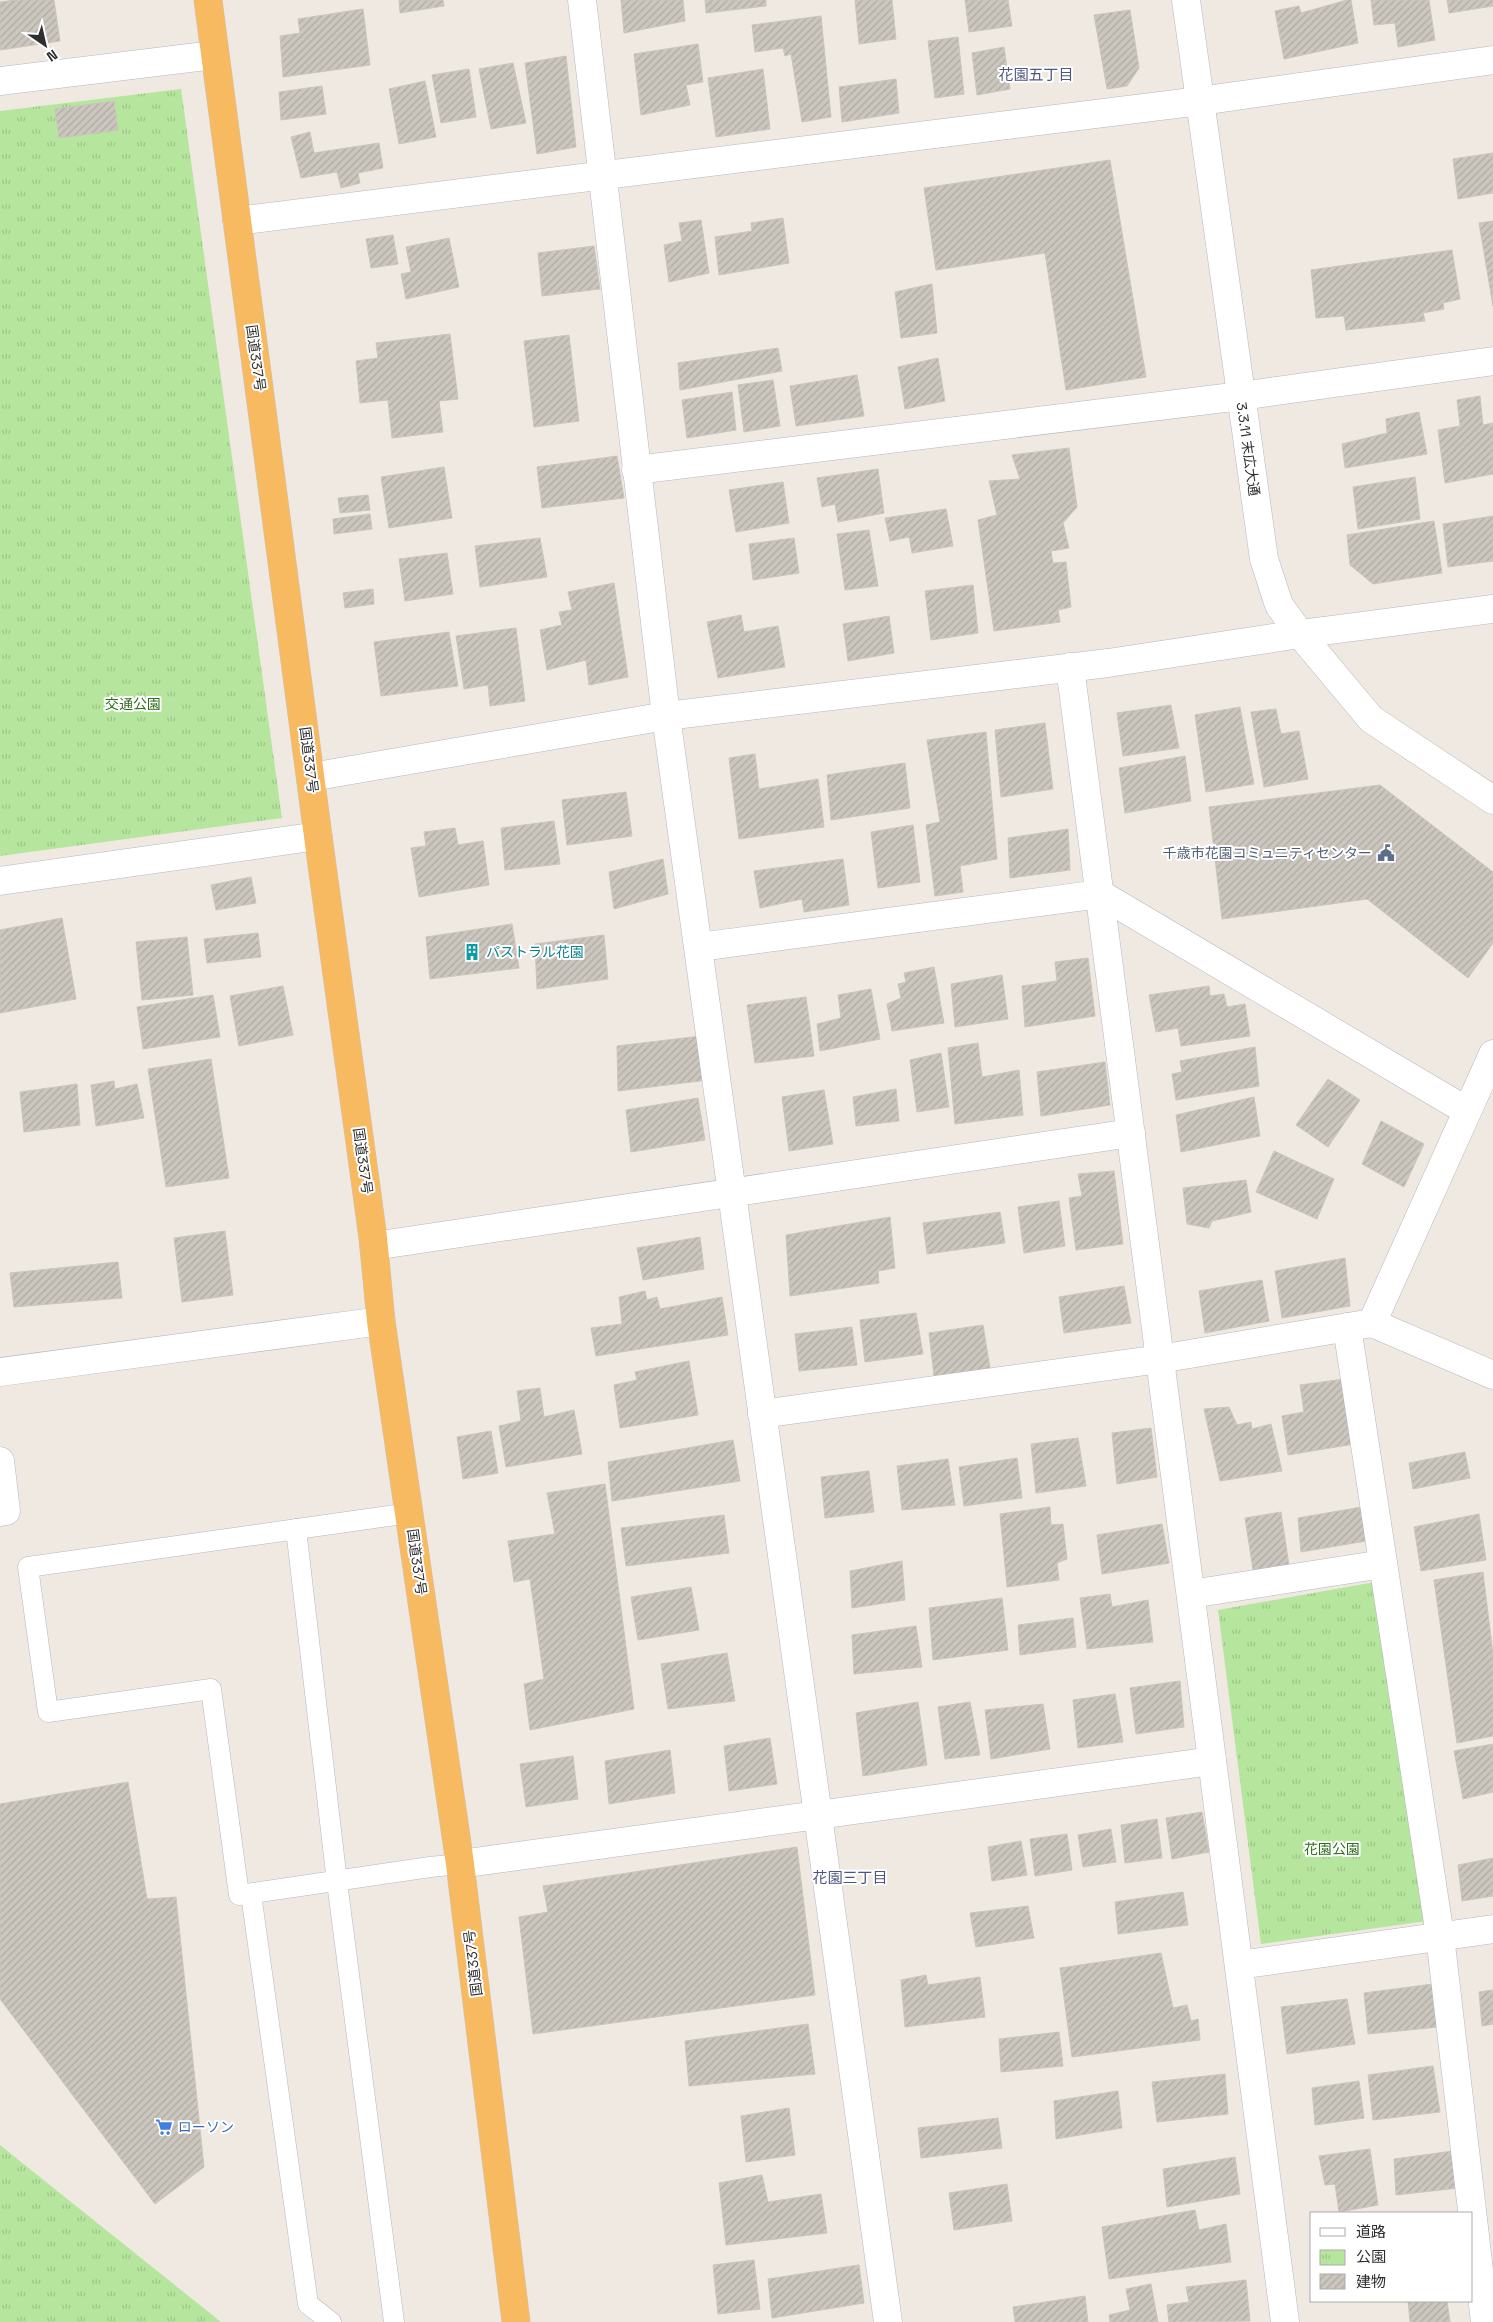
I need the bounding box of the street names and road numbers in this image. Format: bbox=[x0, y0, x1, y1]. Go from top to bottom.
street label: 国道337号 bbox=[242, 324, 270, 392]
street label: 3.3.11 末広大通 bbox=[1232, 401, 1264, 497]
street label: 国道337号 bbox=[296, 726, 322, 794]
street label: 国道337号 bbox=[349, 1127, 377, 1195]
street label: 国道337号 bbox=[403, 1528, 431, 1596]
street label: 国道337号 bbox=[460, 1929, 486, 1997]

